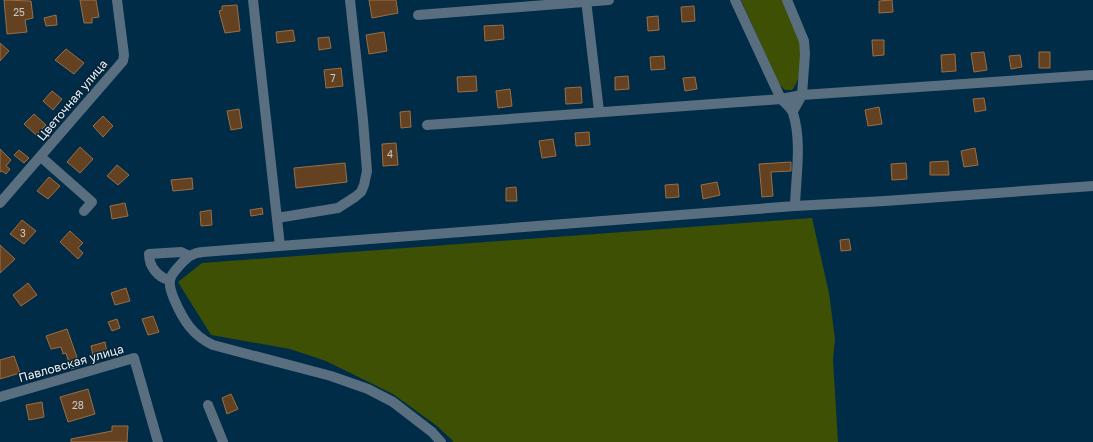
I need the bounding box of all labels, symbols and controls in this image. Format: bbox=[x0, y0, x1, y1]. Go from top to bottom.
house number: 25 bbox=[13, 6, 25, 18]
street label: Цветочная улица bbox=[34, 56, 110, 144]
house number: 7 bbox=[330, 72, 336, 84]
house number: 4 bbox=[387, 148, 393, 160]
house number: 3 bbox=[20, 227, 26, 239]
street label: Павловская улица bbox=[17, 341, 125, 385]
house number: 28 bbox=[72, 399, 84, 411]

